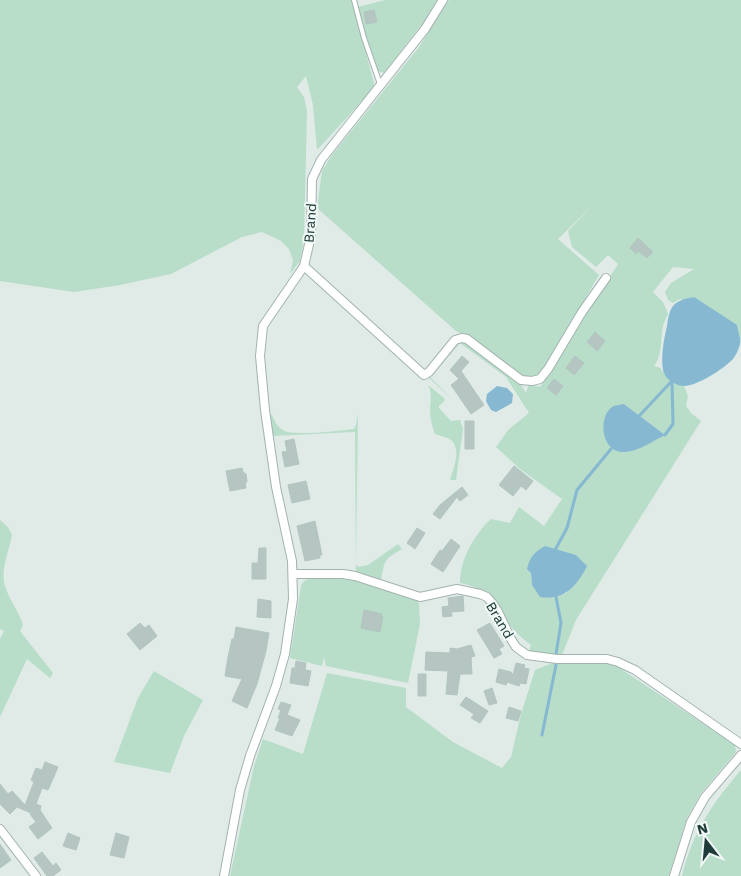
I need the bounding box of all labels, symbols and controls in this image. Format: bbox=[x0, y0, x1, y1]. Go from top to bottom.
street label: Brand bbox=[301, 202, 319, 244]
street label: Brand bbox=[483, 599, 517, 641]
north arrow bbox=[681, 816, 731, 866]
text: N bbox=[695, 819, 710, 838]

